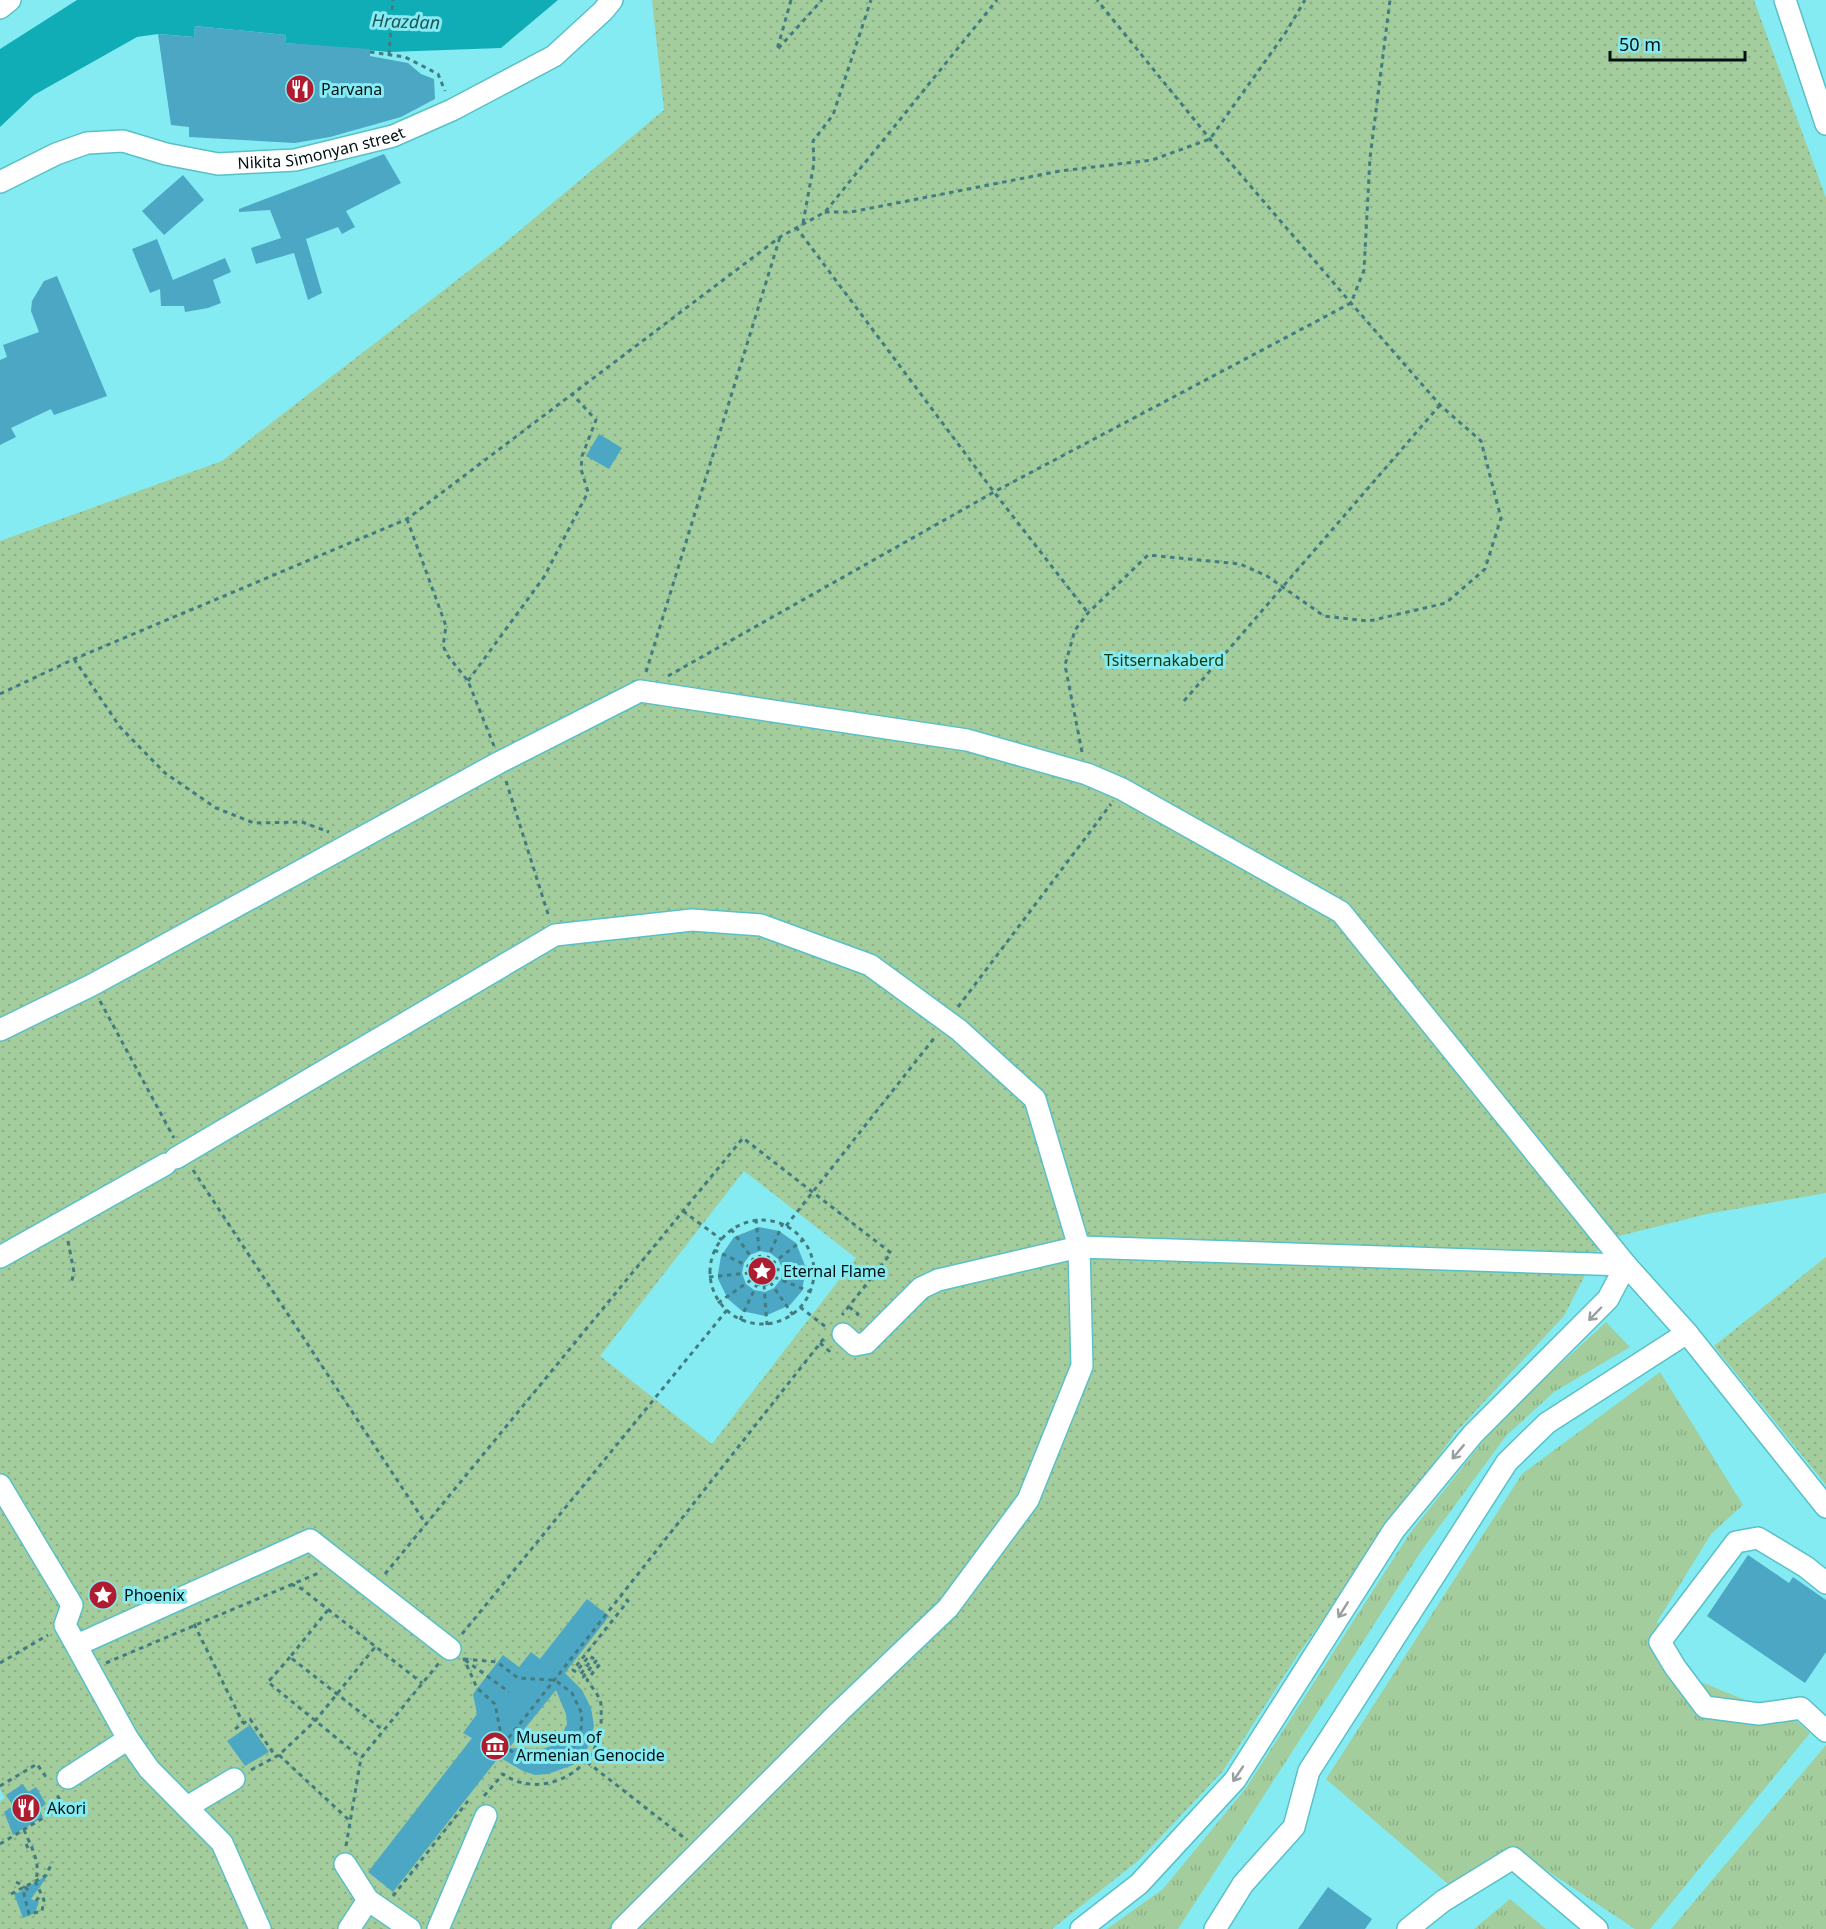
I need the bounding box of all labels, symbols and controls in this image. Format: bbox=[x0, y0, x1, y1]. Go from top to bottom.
water label: Hrazdan bbox=[371, 8, 441, 34]
scale bar bbox=[1610, 24, 1745, 62]
text: 50 m bbox=[1619, 32, 1661, 56]
restaurant icon: Parvana bbox=[284, 73, 316, 105]
place label: Parvana bbox=[321, 78, 382, 100]
street label: Nikita Simonyan street bbox=[237, 121, 408, 174]
park label: Tsitsernakaberd bbox=[1104, 649, 1224, 671]
place icon: Eternal Flame bbox=[746, 1255, 778, 1287]
place label: Eternal Flame bbox=[783, 1260, 886, 1282]
one-way arrow bbox=[1587, 1306, 1602, 1321]
one-way arrow bbox=[1451, 1444, 1464, 1460]
place icon: Phoenix bbox=[87, 1579, 119, 1611]
place label: Phoenix bbox=[124, 1584, 185, 1606]
one-way arrow bbox=[1337, 1601, 1349, 1618]
place label: Museum of Armenian Genocide bbox=[516, 1726, 665, 1766]
museum icon: Museum of Armenian Genocide bbox=[479, 1730, 511, 1762]
one-way arrow bbox=[1232, 1766, 1244, 1782]
restaurant icon: Akori bbox=[10, 1792, 42, 1824]
place label: Akori bbox=[47, 1797, 86, 1819]

